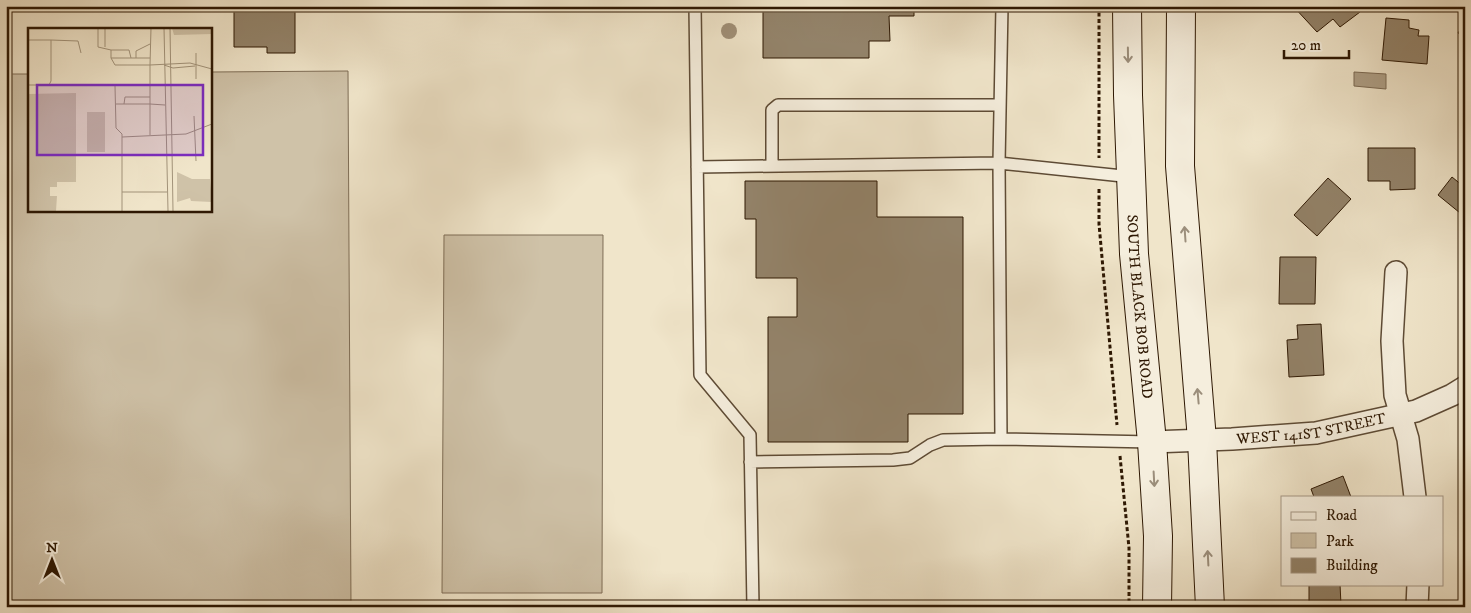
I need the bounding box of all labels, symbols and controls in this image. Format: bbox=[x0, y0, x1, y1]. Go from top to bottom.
inset map bbox=[28, 28, 211, 211]
scale bar bbox=[1284, 28, 1348, 60]
text: 20 m bbox=[1291, 36, 1321, 55]
one-way arrow bbox=[1123, 47, 1132, 63]
street label: SOUTH BLACK BOB ROAD bbox=[1123, 214, 1157, 400]
one-way arrow bbox=[1180, 226, 1190, 242]
one-way arrow bbox=[1194, 388, 1203, 404]
street label: WEST 141ST STREET bbox=[1235, 408, 1388, 448]
one-way arrow bbox=[1150, 471, 1159, 487]
legend bbox=[1281, 496, 1444, 586]
text: Road bbox=[1326, 506, 1358, 525]
text: Park bbox=[1326, 532, 1355, 551]
north arrow bbox=[28, 536, 78, 586]
text: N bbox=[46, 539, 58, 557]
one-way arrow bbox=[1203, 550, 1212, 566]
text: Building bbox=[1326, 556, 1378, 575]

